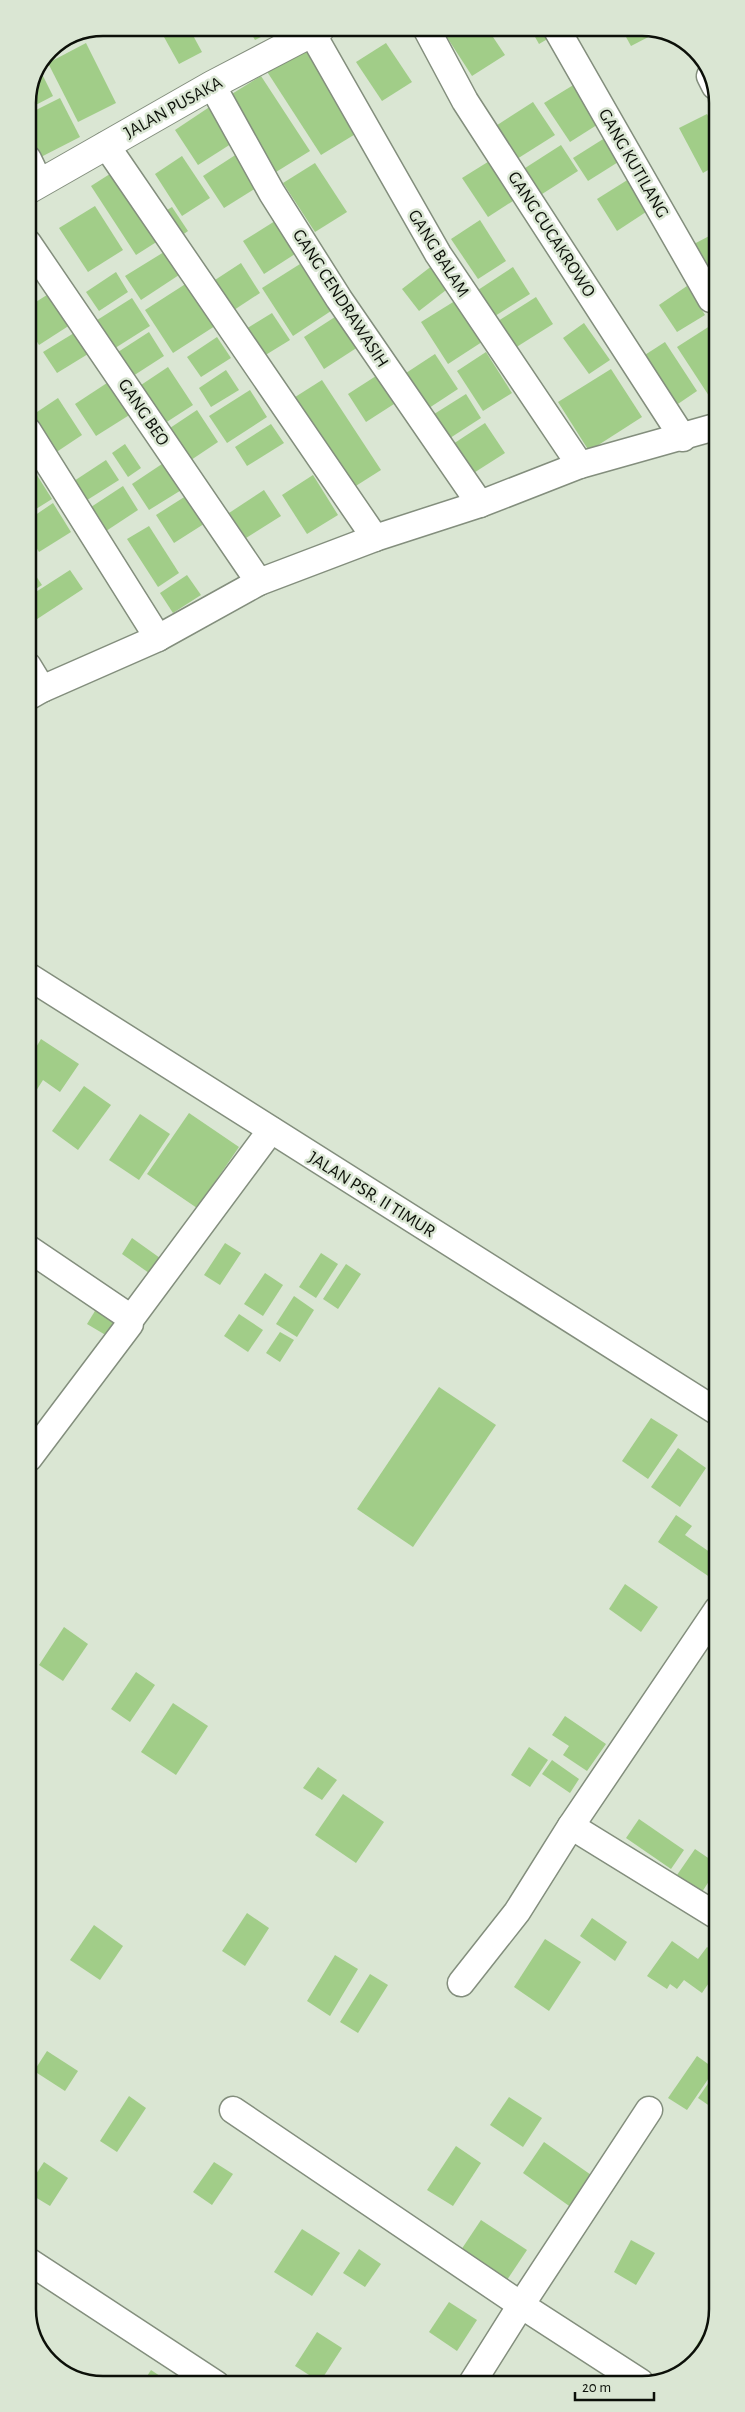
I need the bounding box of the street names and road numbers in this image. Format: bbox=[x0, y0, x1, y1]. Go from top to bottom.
street label: JALAN PUSAKA bbox=[121, 73, 226, 142]
street label: GANG KUTILANG bbox=[595, 106, 672, 221]
street label: GANG CUCAKROWO bbox=[504, 169, 598, 300]
street label: GANG BALAM bbox=[404, 207, 472, 300]
street label: GANG CENDRAWASIH bbox=[289, 226, 391, 371]
street label: GANG BEO bbox=[114, 376, 172, 449]
street label: JALAN PSR. II TIMUR bbox=[305, 1149, 438, 1241]

